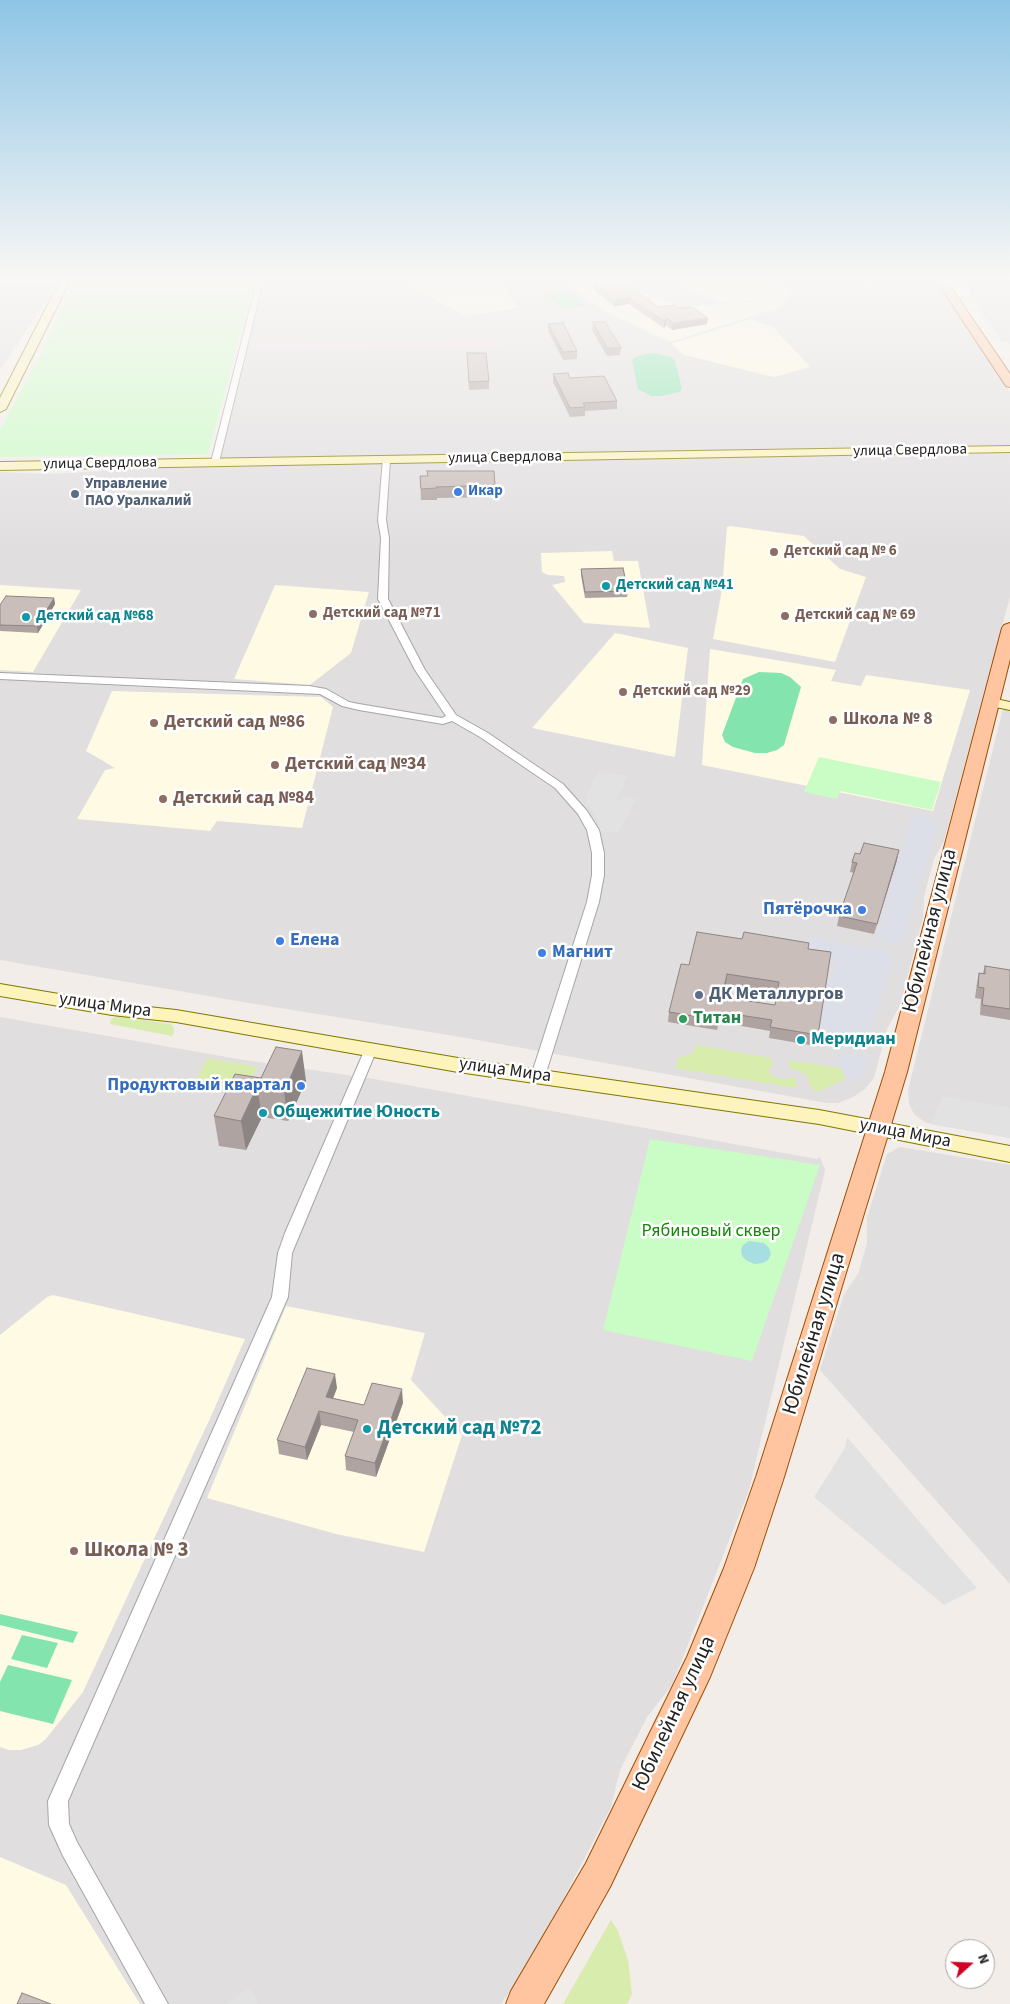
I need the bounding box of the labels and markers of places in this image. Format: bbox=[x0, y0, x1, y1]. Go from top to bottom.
place label: Управление ПАО Уралкалий bbox=[85, 476, 192, 511]
place label: Икар bbox=[468, 483, 503, 501]
marker: Икар bbox=[452, 486, 464, 498]
marker: Управление ПАО Уралкалий bbox=[69, 488, 81, 500]
place label: Детский сад № 6 bbox=[784, 543, 897, 561]
marker: Детский сад № 6 bbox=[768, 546, 780, 558]
place label: Детский сад №41 bbox=[616, 577, 734, 595]
marker: Детский сад №41 bbox=[600, 580, 612, 592]
place label: Детский сад №71 bbox=[323, 605, 441, 623]
place label: Детский сад № 69 bbox=[795, 607, 916, 625]
place label: Детский сад №68 bbox=[36, 608, 154, 626]
marker: Детский сад №71 bbox=[307, 608, 319, 620]
marker: Детский сад № 69 bbox=[779, 610, 791, 622]
marker: Детский сад №68 bbox=[20, 611, 32, 623]
place label: Детский сад №29 bbox=[633, 683, 751, 701]
marker: Детский сад №29 bbox=[617, 686, 629, 698]
place label: Школа № 8 bbox=[843, 709, 933, 731]
place label: Детский сад №86 bbox=[164, 712, 305, 734]
marker: Школа № 8 bbox=[827, 714, 839, 726]
marker: Детский сад №86 bbox=[148, 717, 160, 729]
place label: Детский сад №34 bbox=[285, 754, 426, 776]
marker: Детский сад №34 bbox=[269, 759, 281, 771]
place label: Детский сад №84 bbox=[173, 788, 314, 810]
marker: Детский сад №84 bbox=[157, 793, 169, 805]
place label: Пятёрочка bbox=[763, 899, 852, 921]
marker: Пятёрочка bbox=[856, 904, 868, 916]
place label: Елена bbox=[290, 930, 339, 952]
marker: Елена bbox=[274, 935, 286, 947]
place label: Магнит bbox=[552, 942, 613, 964]
marker: Магнит bbox=[536, 947, 548, 959]
place label: ДК Металлургов bbox=[709, 984, 843, 1006]
marker: ДК Металлургов bbox=[693, 989, 705, 1001]
place label: Титан bbox=[693, 1008, 741, 1030]
marker: Титан bbox=[677, 1013, 689, 1025]
place label: Меридиан bbox=[811, 1029, 896, 1051]
marker: Меридиан bbox=[795, 1034, 807, 1046]
place label: Продуктовый квартал bbox=[107, 1075, 291, 1097]
marker: Продуктовый квартал bbox=[295, 1080, 307, 1092]
place label: Общежитие Юность bbox=[273, 1102, 440, 1124]
marker: Общежитие Юность bbox=[257, 1107, 269, 1119]
place label: Детский сад №72 bbox=[377, 1416, 542, 1442]
marker: Детский сад №72 bbox=[361, 1423, 373, 1435]
place label: Школа № 3 bbox=[84, 1538, 189, 1564]
marker: Школа № 3 bbox=[68, 1545, 80, 1557]

